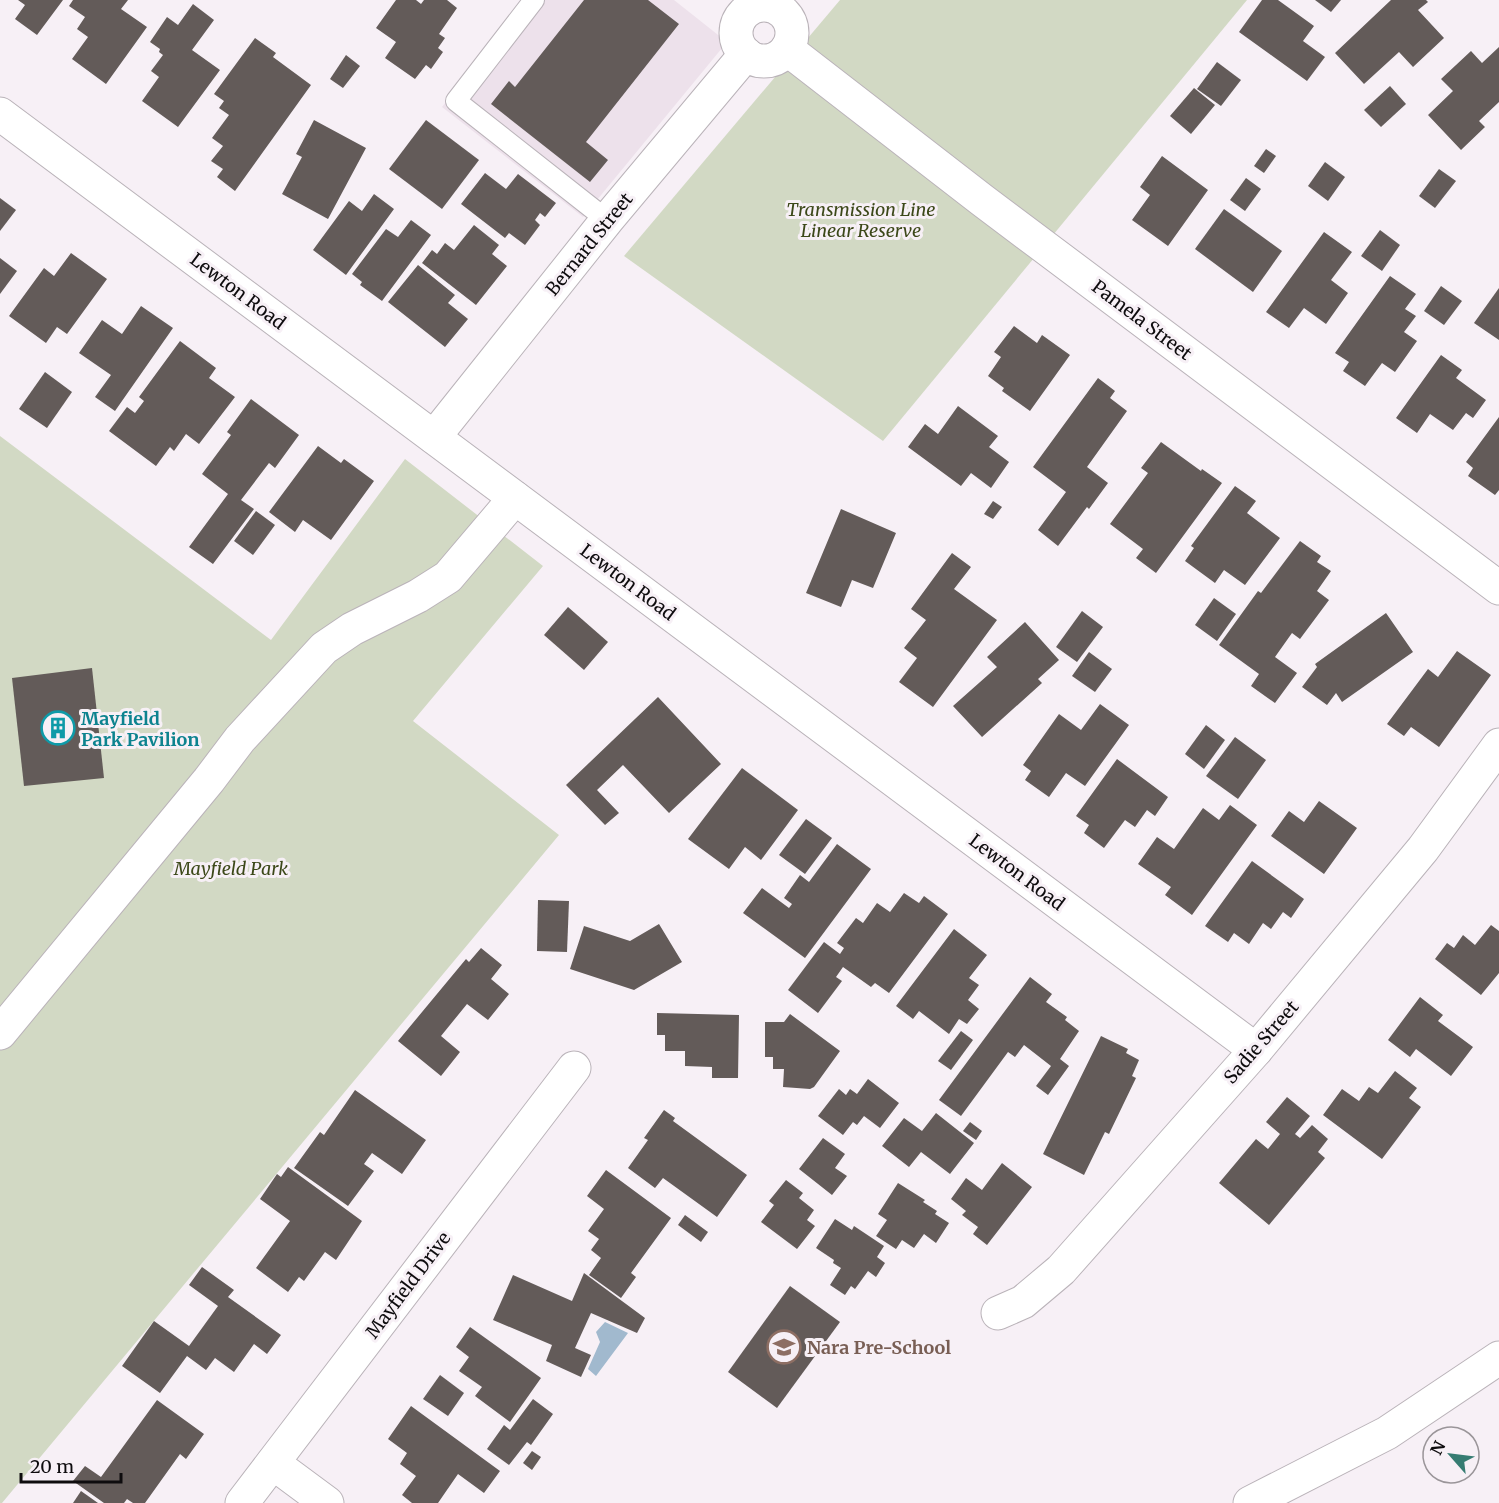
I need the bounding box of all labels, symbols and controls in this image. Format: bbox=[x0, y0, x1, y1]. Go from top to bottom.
street label: Bernard Street bbox=[540, 188, 638, 300]
park label: Transmission Line Linear Reserve bbox=[787, 198, 935, 242]
street label: Lewton Road bbox=[186, 248, 290, 334]
street label: Pamela Street bbox=[1088, 275, 1196, 365]
street label: Lewton Road bbox=[576, 539, 680, 625]
place label: Mayfield Park Pavilion bbox=[81, 707, 200, 751]
building icon: Mayfield Park Pavilion bbox=[40, 710, 76, 746]
street label: Lewton Road bbox=[965, 829, 1069, 915]
park label: Mayfield Park bbox=[173, 857, 288, 880]
street label: Sadie Street bbox=[1219, 996, 1303, 1088]
street label: Mayfield Drive bbox=[361, 1227, 455, 1343]
school or university icon: Nara Pre-School bbox=[766, 1329, 802, 1365]
place label: Nara Pre-School bbox=[807, 1336, 951, 1359]
north arrow bbox=[1421, 1425, 1481, 1485]
text: N bbox=[1426, 1437, 1450, 1458]
scale bar bbox=[21, 1446, 122, 1484]
text: 20 m bbox=[30, 1455, 74, 1478]

